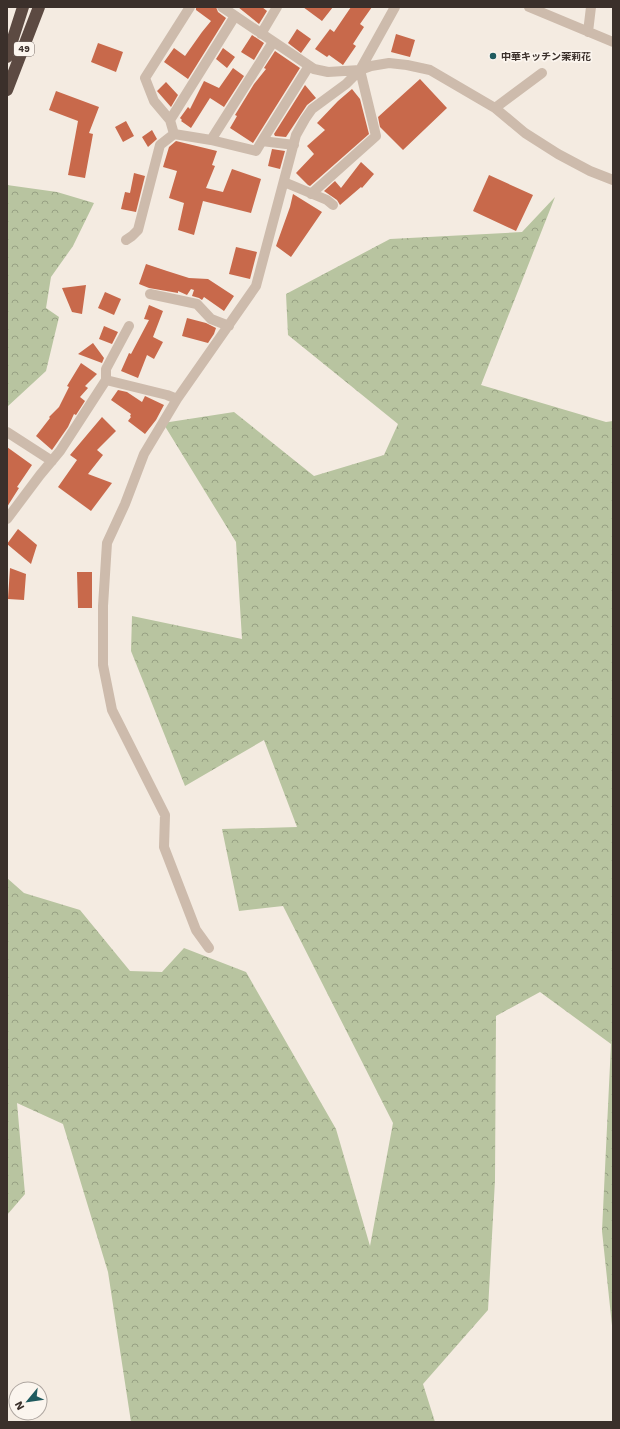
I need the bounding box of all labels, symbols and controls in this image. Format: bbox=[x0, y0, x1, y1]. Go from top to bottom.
road number: 49 bbox=[14, 42, 34, 56]
marker: 中華キッチン茉莉花 bbox=[488, 51, 498, 61]
place label: 中華キッチン茉莉花 bbox=[501, 51, 591, 62]
north arrow bbox=[8, 1381, 48, 1421]
text: N bbox=[12, 1399, 27, 1412]

